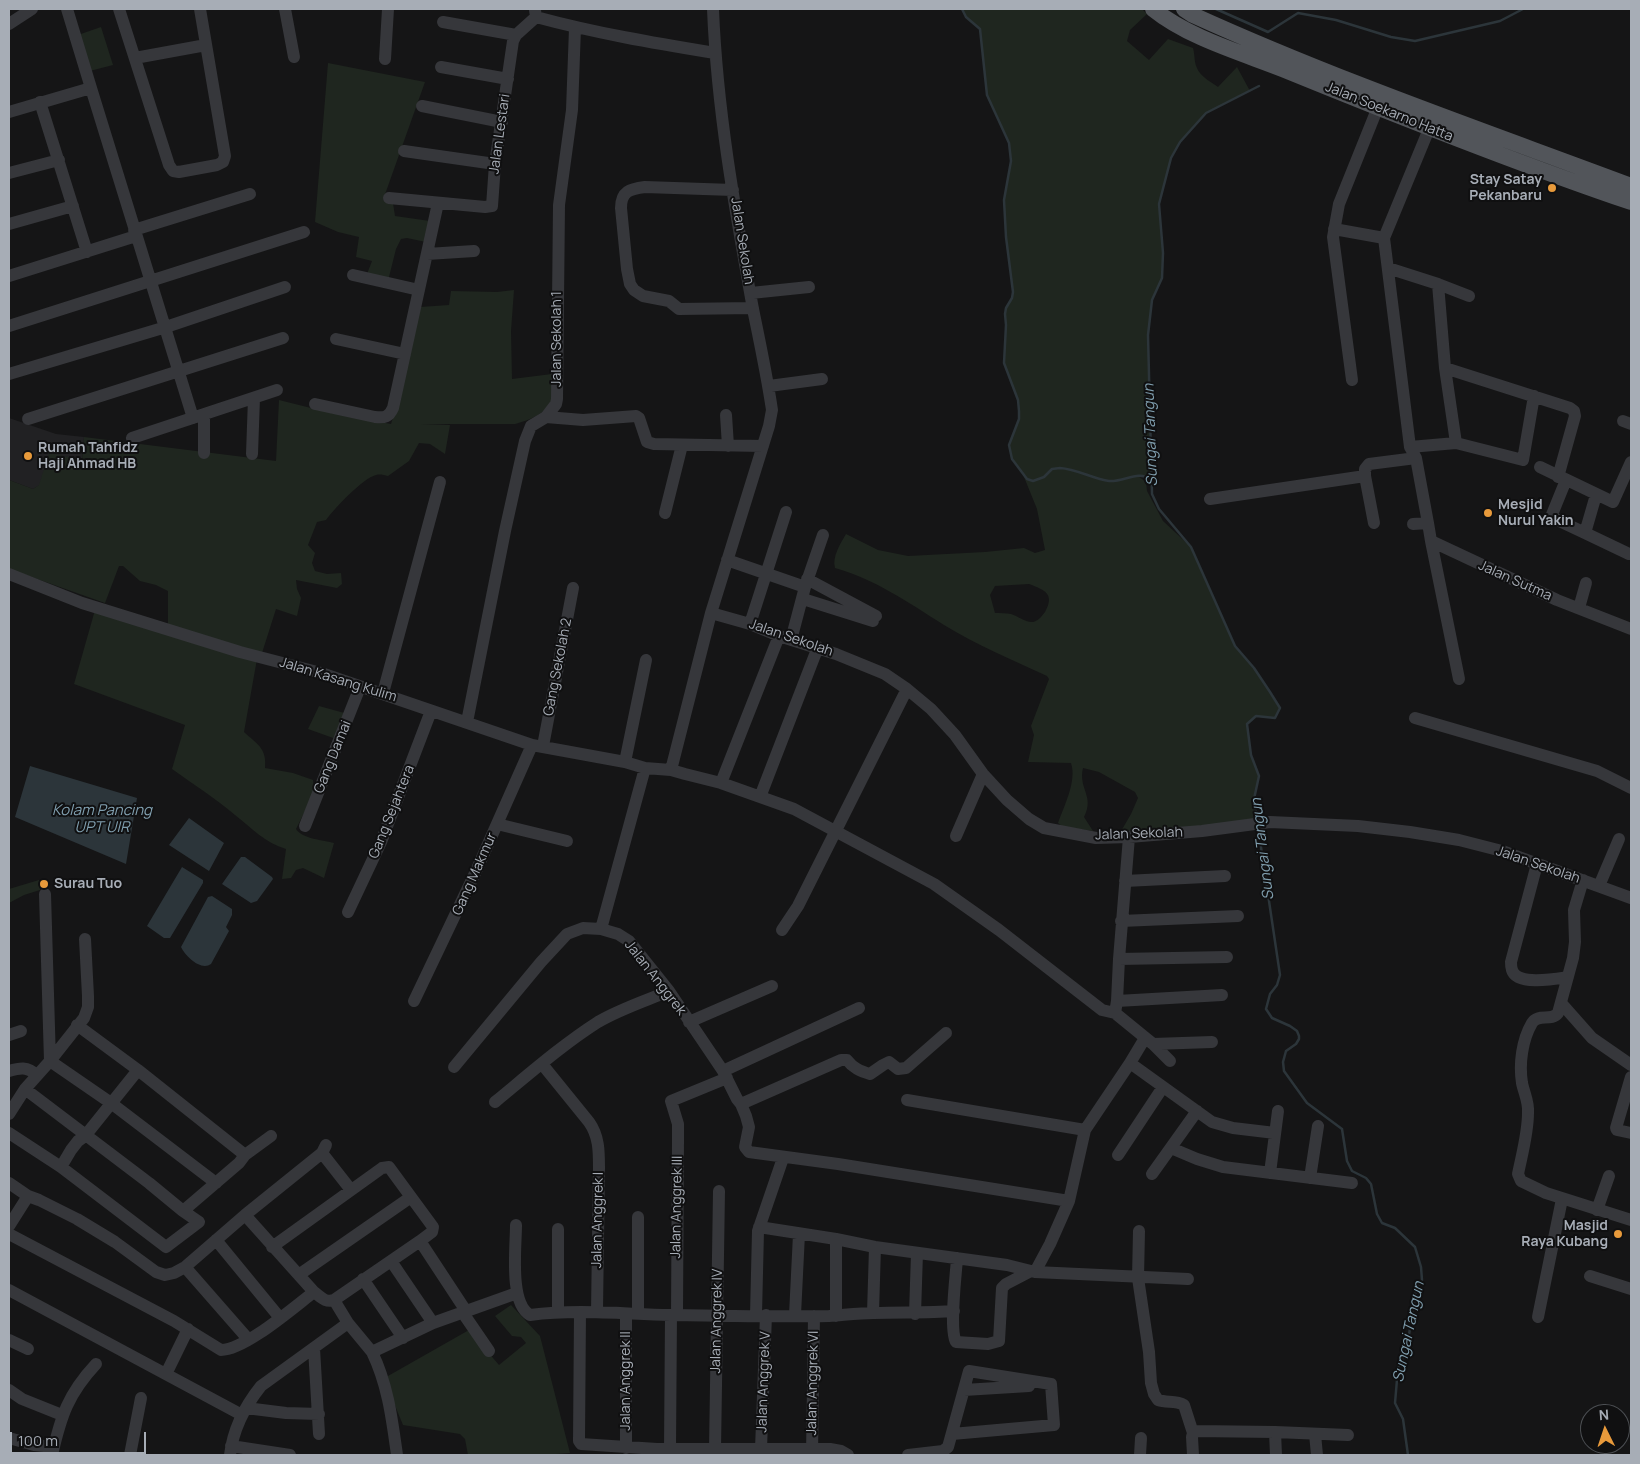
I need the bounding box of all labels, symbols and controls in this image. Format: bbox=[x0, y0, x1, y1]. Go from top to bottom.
street label: Jalan Soekarno Hatta bbox=[1323, 79, 1455, 145]
street label: Jalan Lestari bbox=[486, 93, 514, 175]
place label: Stay Satay Pekanbaru bbox=[1469, 172, 1542, 204]
marker: Stay Satay Pekanbaru bbox=[1546, 182, 1558, 194]
street label: Jalan Sekolah bbox=[727, 196, 757, 286]
street label: Jalan Sekolah 1 bbox=[549, 291, 565, 387]
water label: Sungai Tangun bbox=[1140, 383, 1162, 487]
place label: Rumah Tahfidz Haji Ahmad HB bbox=[38, 440, 138, 472]
marker: Rumah Tahfidz Haji Ahmad HB bbox=[22, 450, 34, 462]
place label: Mesjid Nurul Yakin bbox=[1498, 497, 1574, 530]
marker: Mesjid Nurul Yakin bbox=[1482, 507, 1494, 519]
street label: Jalan Sutma bbox=[1476, 557, 1554, 605]
street label: Jalan Sekolah bbox=[747, 616, 835, 660]
street label: Gang Sekolah 2 bbox=[540, 617, 576, 717]
street label: Jalan Kasang Kulim bbox=[277, 654, 399, 706]
street label: Gang Damai bbox=[311, 718, 355, 796]
street label: Gang Sejahtera bbox=[366, 763, 418, 861]
water label: Sungai Tangun bbox=[1248, 797, 1278, 901]
water label: Kolam Pancing UPT UIR bbox=[52, 802, 152, 837]
street label: Jalan Sekolah bbox=[1095, 824, 1183, 844]
street label: Gang Makmur bbox=[449, 830, 501, 918]
street label: Jalan Sekolah bbox=[1494, 843, 1582, 887]
place label: Surau Tuo bbox=[54, 876, 122, 892]
marker: Surau Tuo bbox=[38, 878, 50, 890]
street label: Jalan Anggrek bbox=[621, 937, 689, 1019]
street label: Jalan Anggrek III bbox=[668, 1155, 686, 1259]
street label: Jalan Anggrek I bbox=[589, 1172, 607, 1268]
place label: Masjid Raya Kubang bbox=[1521, 1218, 1608, 1250]
marker: Masjid Raya Kubang bbox=[1612, 1228, 1624, 1240]
street label: Jalan Anggrek IV bbox=[708, 1268, 726, 1374]
water label: Sungai Tangun bbox=[1390, 1280, 1428, 1384]
street label: Jalan Anggrek VI bbox=[804, 1330, 822, 1436]
street label: Jalan Anggrek II bbox=[618, 1331, 634, 1431]
street label: Jalan Anggrek V bbox=[754, 1331, 774, 1433]
north arrow bbox=[1580, 1404, 1630, 1454]
text: N bbox=[1598, 1405, 1610, 1424]
scale bar bbox=[12, 1422, 149, 1454]
text: 100 m bbox=[18, 1430, 58, 1451]

